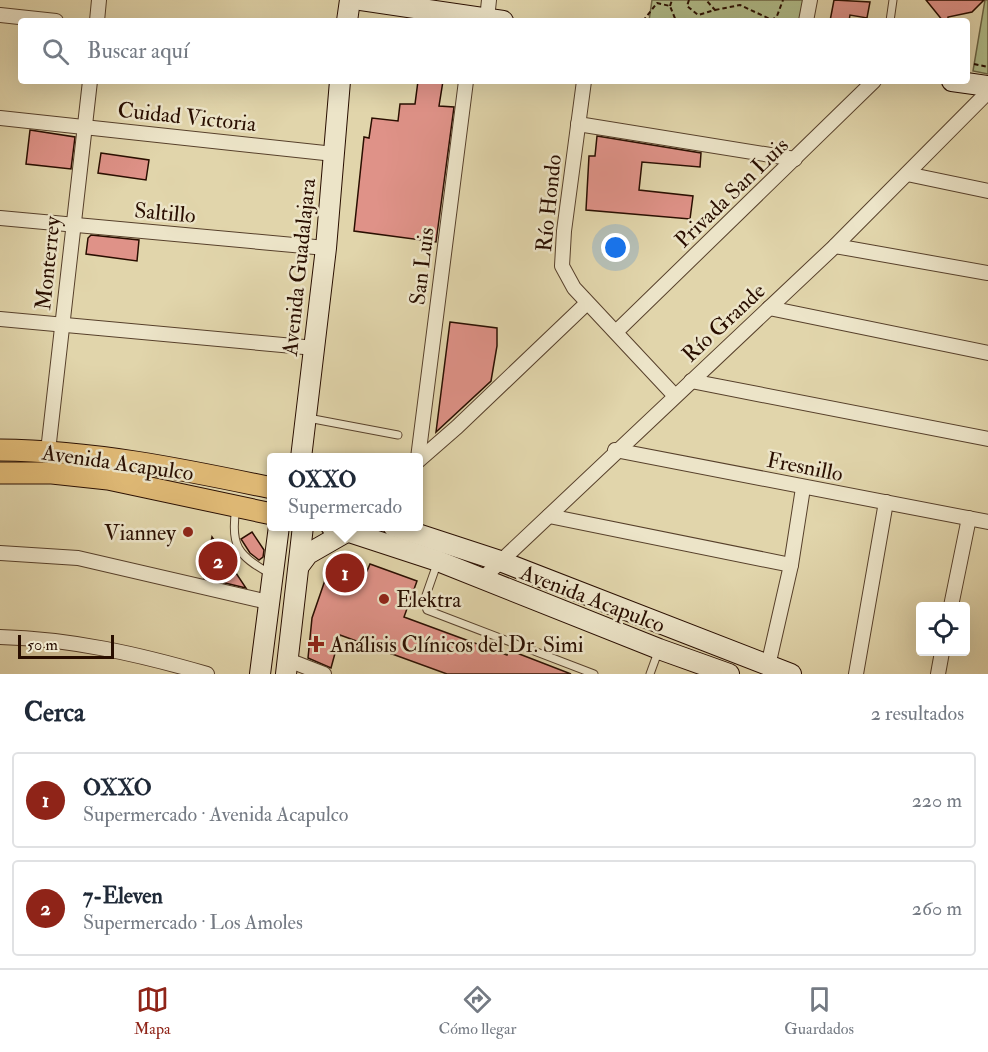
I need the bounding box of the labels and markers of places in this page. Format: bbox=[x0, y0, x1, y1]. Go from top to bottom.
place label: Vianney bbox=[104, 519, 176, 547]
marker: Vianney bbox=[181, 525, 195, 539]
pin: 2 bbox=[198, 538, 238, 584]
pin: 1 bbox=[326, 550, 364, 596]
place label: Elektra bbox=[396, 586, 462, 614]
marker: Elektra bbox=[377, 592, 391, 606]
place label: Análisis Clínicos del Dr. Simi bbox=[329, 631, 584, 659]
marker: Análisis Clínicos del Dr. Simi bbox=[307, 635, 325, 653]

